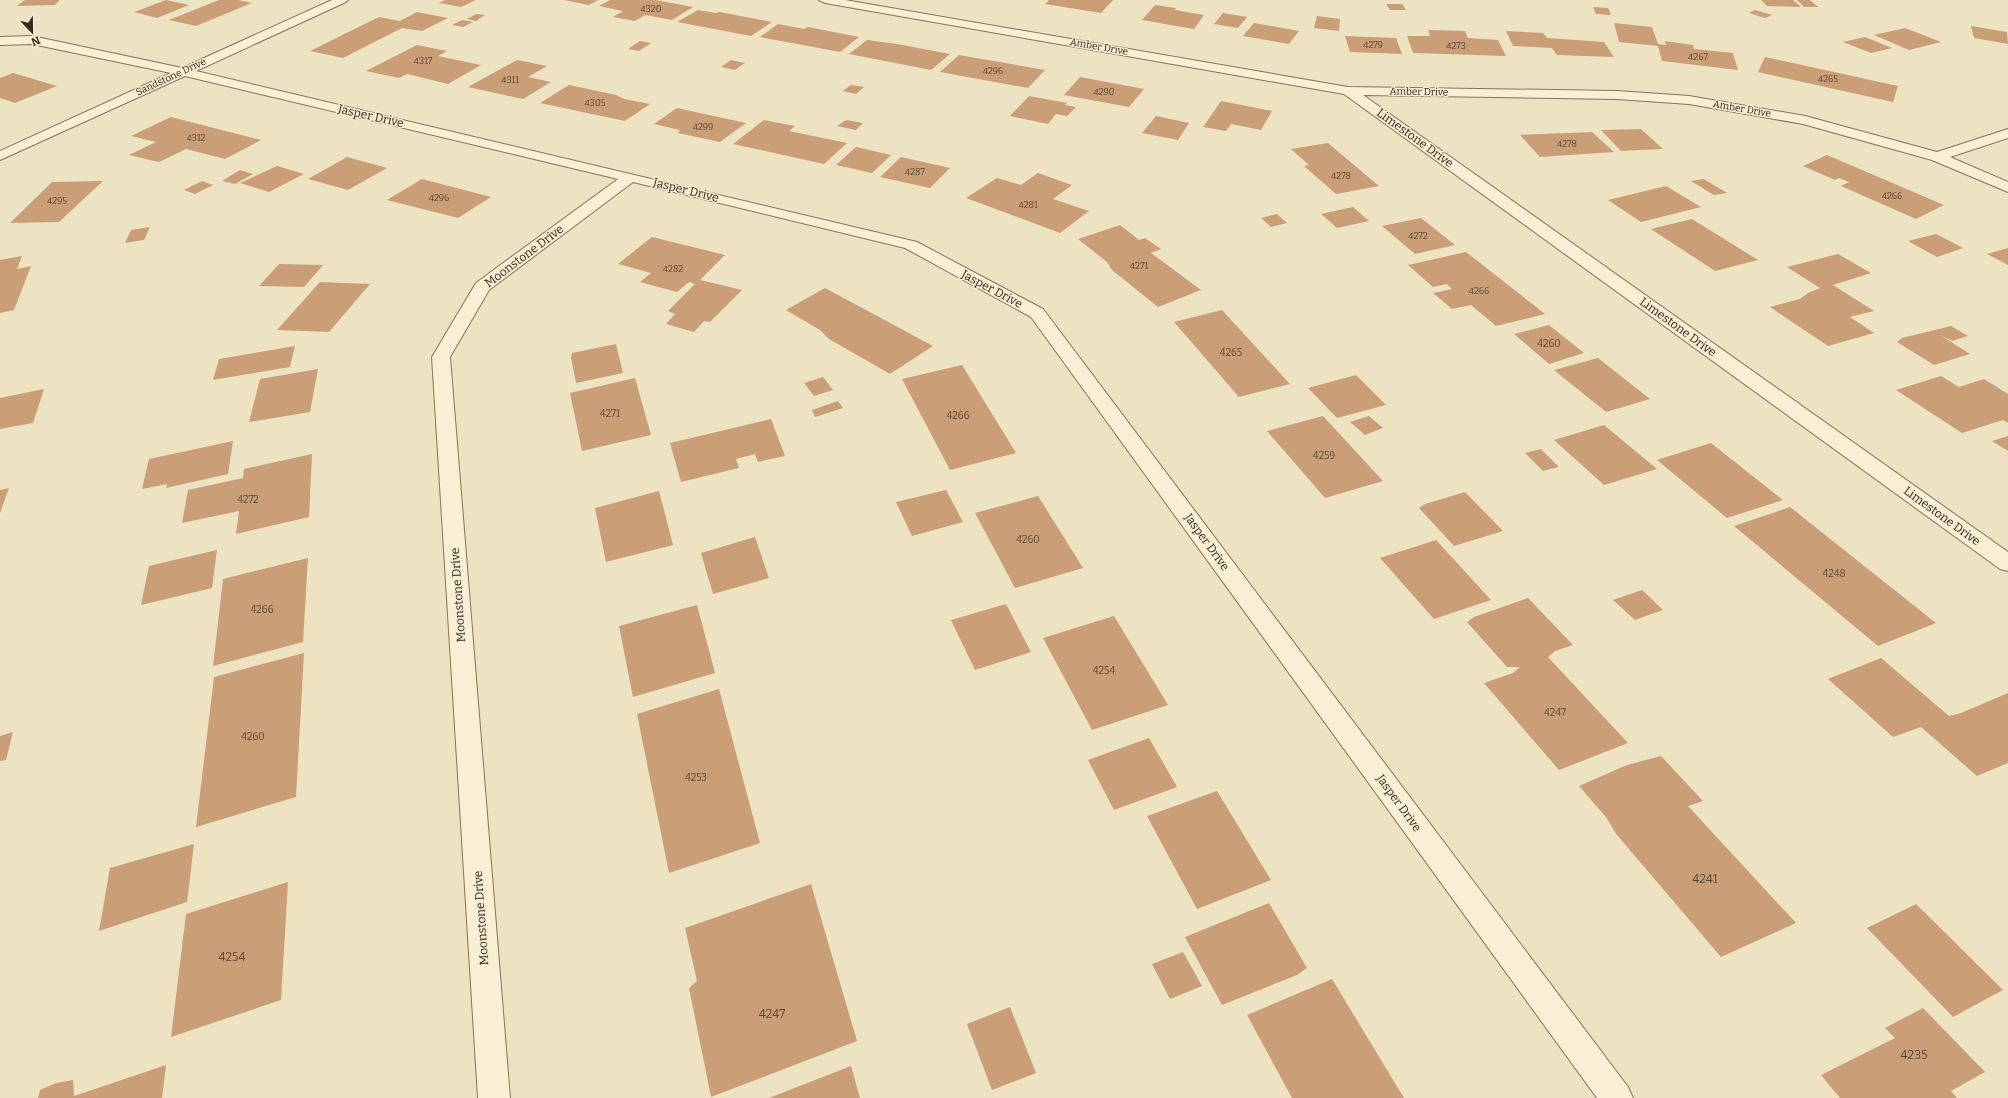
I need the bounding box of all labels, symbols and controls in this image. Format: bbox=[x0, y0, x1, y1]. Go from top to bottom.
house number: 4320 bbox=[640, 4, 662, 14]
north arrow bbox=[12, 12, 52, 52]
text: N bbox=[29, 33, 42, 49]
street label: Amber Drive bbox=[1069, 36, 1129, 58]
house number: 4279 bbox=[1363, 40, 1383, 50]
house number: 4273 bbox=[1446, 41, 1466, 51]
house number: 4267 bbox=[1688, 52, 1708, 62]
street label: Sandstone Drive bbox=[134, 56, 208, 98]
house number: 4317 bbox=[414, 56, 433, 66]
house number: 4296 bbox=[983, 66, 1003, 76]
house number: 4265 bbox=[1818, 74, 1838, 84]
house number: 4311 bbox=[501, 75, 519, 85]
street label: Amber Drive bbox=[1390, 85, 1448, 99]
house number: 4290 bbox=[1093, 87, 1115, 97]
house number: 4305 bbox=[585, 98, 606, 108]
street label: Amber Drive bbox=[1712, 98, 1772, 120]
street label: Jasper Drive bbox=[336, 101, 405, 130]
street label: Limestone Drive bbox=[1374, 106, 1456, 170]
house number: 4299 bbox=[693, 122, 713, 132]
house number: 4312 bbox=[187, 133, 206, 143]
house number: 4278 bbox=[1557, 139, 1577, 149]
house number: 4287 bbox=[905, 167, 926, 177]
house number: 4278 bbox=[1331, 171, 1351, 181]
street label: Jasper Drive bbox=[651, 175, 720, 205]
house number: 4266 bbox=[1882, 191, 1902, 201]
house number: 4296 bbox=[429, 193, 449, 203]
house number: 4295 bbox=[47, 196, 67, 206]
house number: 4281 bbox=[1018, 200, 1038, 210]
street label: Moonstone Drive bbox=[482, 222, 566, 290]
house number: 4272 bbox=[1408, 231, 1428, 241]
house number: 4271 bbox=[1130, 261, 1148, 271]
house number: 4282 bbox=[663, 264, 683, 274]
street label: Jasper Drive bbox=[958, 267, 1025, 311]
house number: 4266 bbox=[1469, 286, 1489, 296]
street label: Limestone Drive bbox=[1637, 295, 1719, 359]
house number: 4260 bbox=[1537, 338, 1561, 350]
house number: 4265 bbox=[1220, 347, 1242, 359]
house number: 4271 bbox=[600, 408, 620, 420]
house number: 4266 bbox=[946, 410, 970, 422]
house number: 4259 bbox=[1313, 450, 1335, 462]
street label: Limestone Drive bbox=[1901, 484, 1983, 548]
house number: 4272 bbox=[237, 494, 259, 506]
street label: Jasper Drive bbox=[1181, 510, 1232, 573]
house number: 4260 bbox=[1016, 534, 1040, 546]
street label: Moonstone Drive bbox=[448, 547, 468, 643]
house number: 4248 bbox=[1822, 568, 1846, 580]
house number: 4266 bbox=[250, 604, 274, 616]
house number: 4254 bbox=[1093, 665, 1115, 677]
house number: 4247 bbox=[1544, 707, 1566, 719]
house number: 4260 bbox=[241, 731, 265, 743]
street label: Jasper Drive bbox=[1373, 771, 1424, 834]
house number: 4253 bbox=[685, 772, 707, 784]
street label: Moonstone Drive bbox=[471, 870, 491, 966]
house number: 4241 bbox=[1692, 872, 1718, 886]
house number: 4254 bbox=[219, 950, 245, 964]
house number: 4247 bbox=[759, 1007, 785, 1021]
house number: 4235 bbox=[1901, 1048, 1927, 1062]

